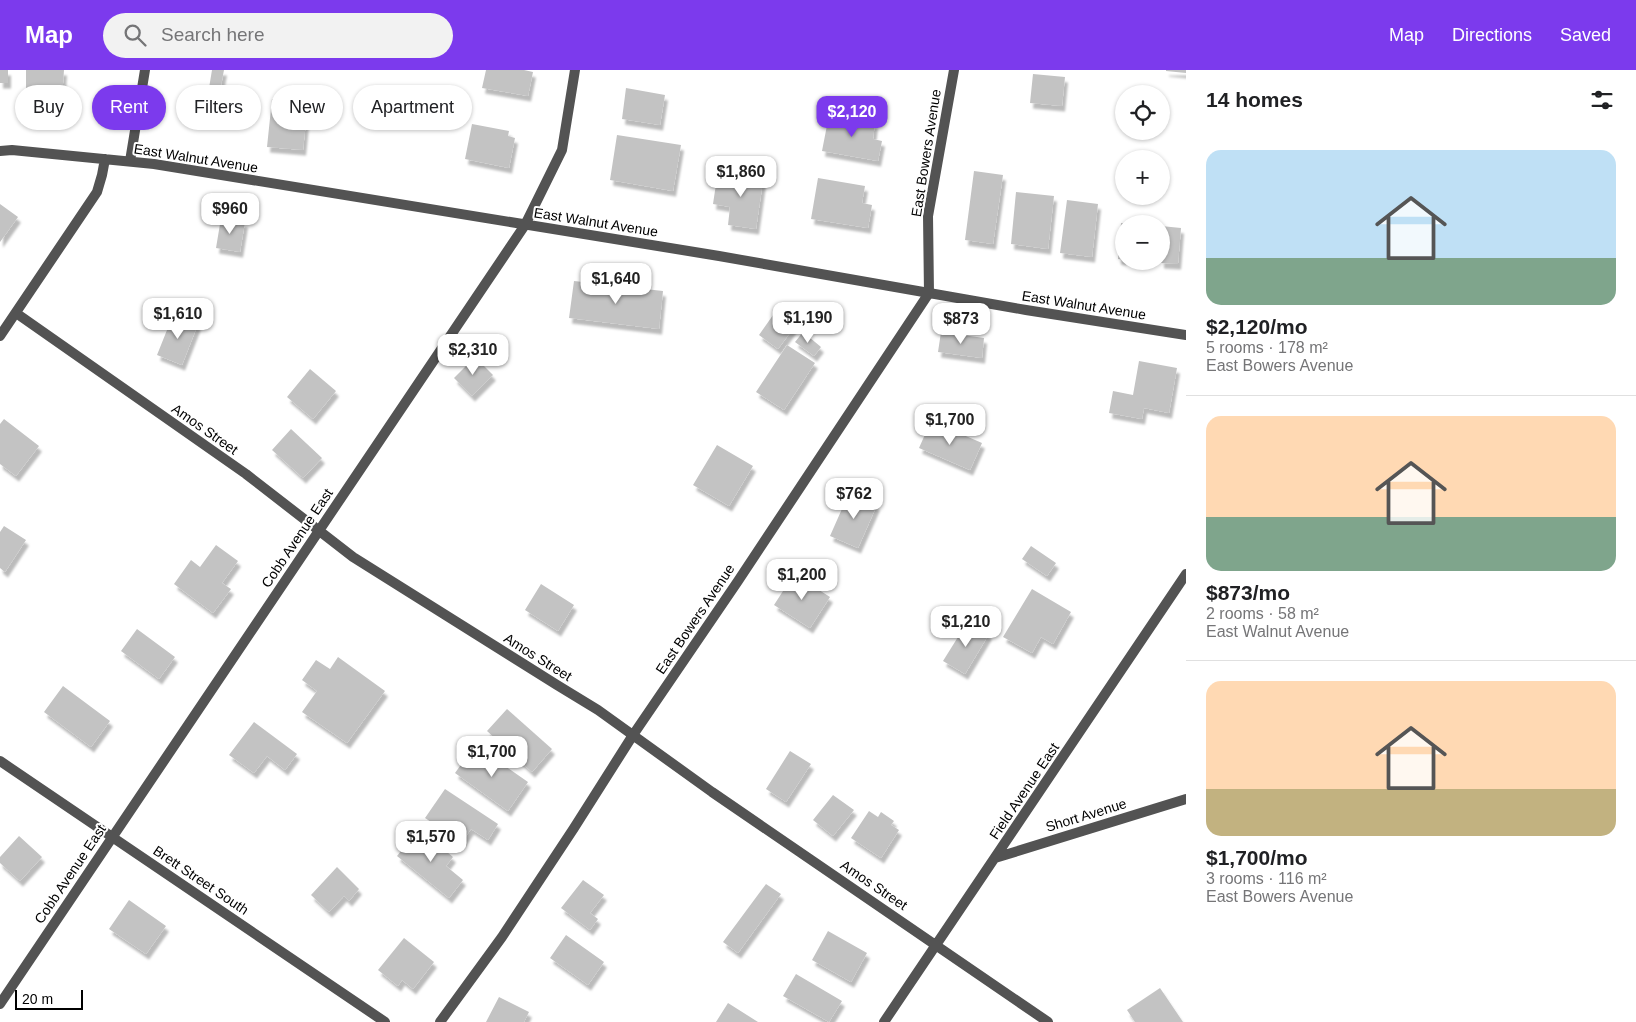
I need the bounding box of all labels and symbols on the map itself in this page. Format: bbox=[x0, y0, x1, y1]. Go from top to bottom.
street label: East Bowers Avenue bbox=[908, 88, 944, 218]
pin: $2,120 bbox=[811, 96, 893, 138]
street label: East Walnut Avenue bbox=[133, 140, 259, 176]
pin: $1,860 bbox=[700, 156, 782, 198]
pin: $960 bbox=[200, 192, 260, 235]
street label: East Walnut Avenue bbox=[533, 204, 659, 240]
pin: $1,640 bbox=[575, 262, 657, 305]
street label: East Walnut Avenue bbox=[1021, 287, 1147, 323]
pin: $1,610 bbox=[137, 298, 219, 340]
pin: $1,190 bbox=[767, 302, 849, 344]
pin: $873 bbox=[931, 302, 991, 345]
pin: $2,310 bbox=[432, 334, 514, 376]
street label: Amos Street bbox=[169, 400, 241, 458]
pin: $1,700 bbox=[909, 404, 991, 446]
pin: $762 bbox=[824, 478, 884, 520]
street label: Cobb Avenue East bbox=[258, 485, 336, 590]
pin: $1,200 bbox=[761, 558, 843, 601]
street label: East Bowers Avenue bbox=[652, 561, 738, 677]
pin: $1,210 bbox=[925, 606, 1007, 648]
street label: Amos Street bbox=[501, 630, 575, 684]
pin: $1,700 bbox=[451, 736, 533, 778]
street label: Field Avenue East bbox=[986, 740, 1062, 842]
street label: Short Avenue bbox=[1044, 795, 1129, 835]
pin: $1,570 bbox=[390, 820, 472, 863]
street label: Cobb Avenue East bbox=[31, 821, 109, 926]
street label: Brett Street South bbox=[150, 842, 252, 918]
street label: Amos Street bbox=[838, 857, 910, 913]
scale bar bbox=[15, 987, 82, 1010]

